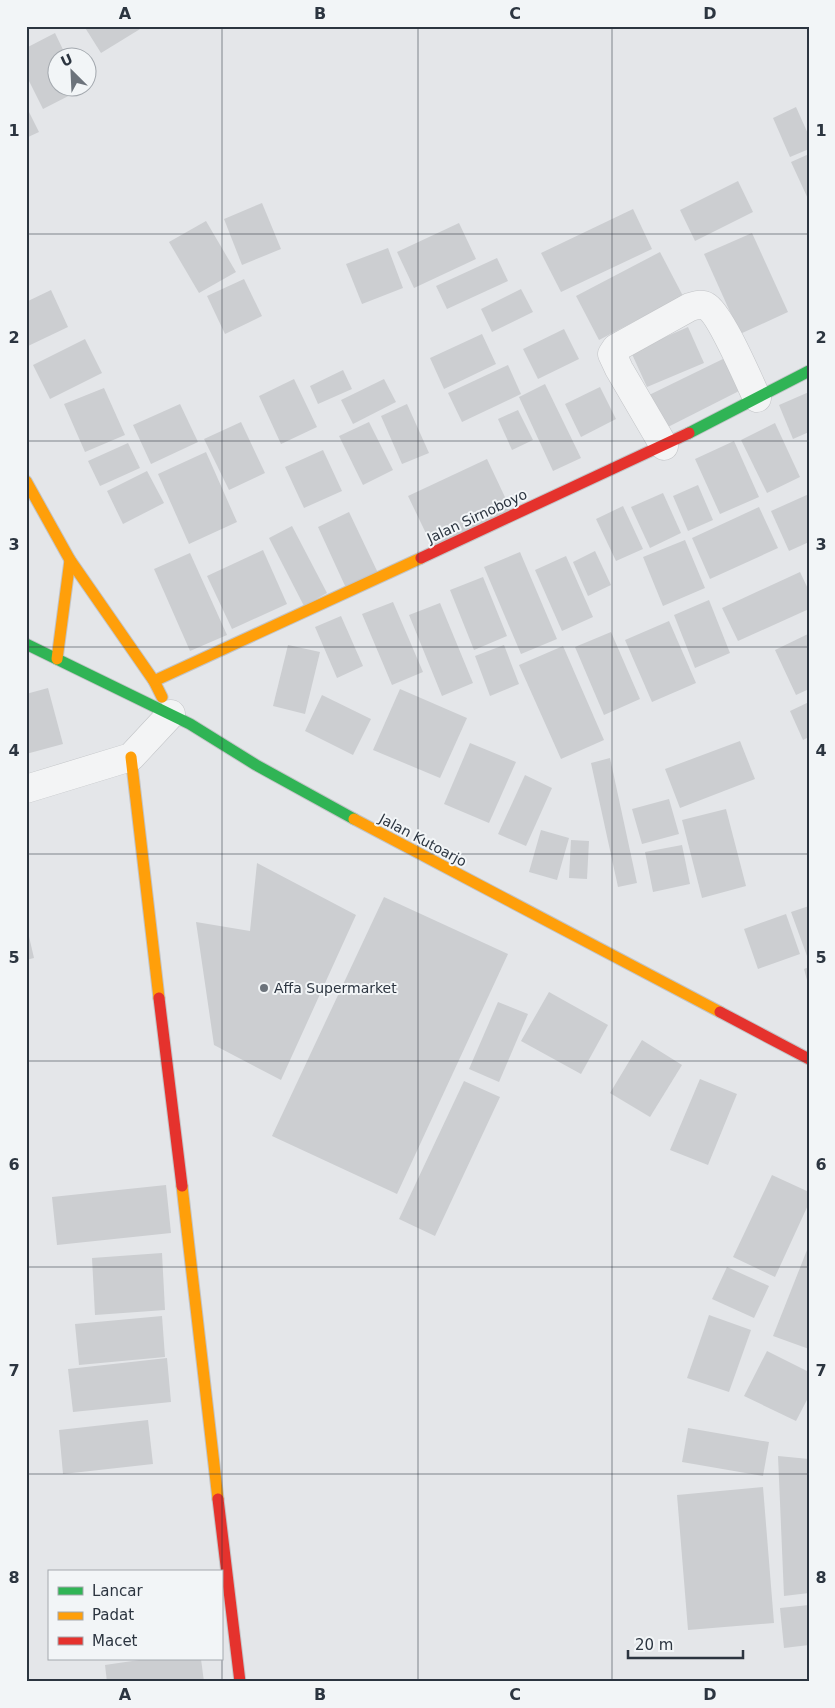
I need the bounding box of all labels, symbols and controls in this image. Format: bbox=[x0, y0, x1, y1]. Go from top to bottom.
text: A bbox=[119, 4, 132, 23]
text: B bbox=[314, 4, 326, 23]
text: C bbox=[509, 4, 521, 23]
text: D bbox=[703, 4, 717, 23]
north arrow bbox=[48, 48, 98, 98]
text: U bbox=[58, 51, 75, 70]
text: 1 bbox=[8, 121, 20, 140]
text: 1 bbox=[815, 121, 827, 140]
text: 2 bbox=[8, 328, 20, 347]
text: 2 bbox=[815, 328, 827, 347]
street label: Jalan Sirnoboyo bbox=[424, 486, 530, 547]
text: 3 bbox=[8, 535, 20, 554]
text: 3 bbox=[815, 535, 827, 554]
text: 4 bbox=[8, 741, 20, 760]
text: 4 bbox=[815, 741, 827, 760]
street label: Jalan Kutoarjo bbox=[376, 810, 469, 870]
text: 5 bbox=[8, 948, 20, 967]
text: 5 bbox=[815, 948, 827, 967]
place label: Affa Supermarket bbox=[274, 980, 397, 996]
marker: Affa Supermarket bbox=[258, 982, 270, 994]
text: 6 bbox=[8, 1155, 20, 1174]
text: 6 bbox=[815, 1155, 827, 1174]
text: 7 bbox=[8, 1361, 20, 1380]
text: 7 bbox=[815, 1361, 827, 1380]
text: 8 bbox=[8, 1568, 20, 1587]
text: 8 bbox=[815, 1568, 827, 1587]
legend bbox=[48, 1570, 222, 1660]
text: Lancar bbox=[92, 1582, 143, 1600]
text: Padat bbox=[92, 1606, 134, 1624]
scale bar bbox=[628, 1628, 742, 1660]
text: Macet bbox=[92, 1632, 138, 1650]
text: 20 m bbox=[635, 1636, 673, 1654]
text: A bbox=[119, 1685, 132, 1704]
text: B bbox=[314, 1685, 326, 1704]
text: C bbox=[509, 1685, 521, 1704]
text: D bbox=[703, 1685, 717, 1704]

